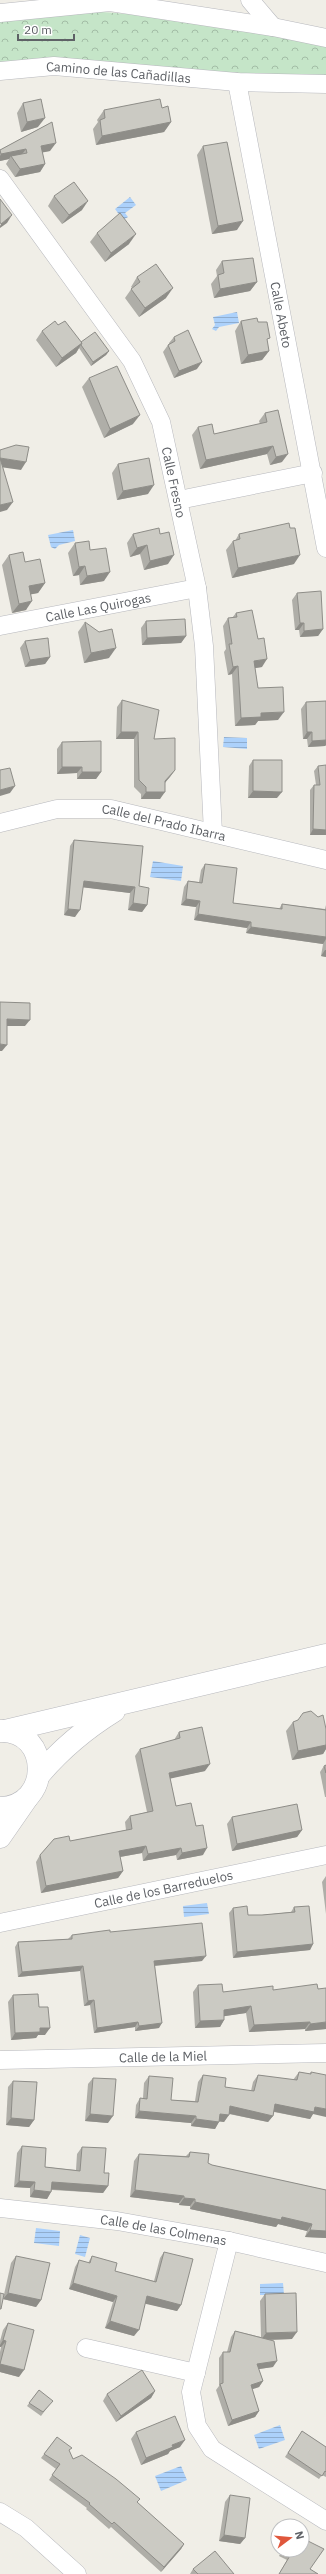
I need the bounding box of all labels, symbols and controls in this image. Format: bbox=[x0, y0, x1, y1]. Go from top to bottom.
scale bar bbox=[18, 16, 74, 42]
text: 20 m bbox=[24, 22, 52, 37]
street label: Camino de las Cañadillas bbox=[45, 58, 192, 86]
street label: Calle Abeto bbox=[267, 280, 296, 349]
street label: Calle Fresno bbox=[158, 445, 190, 519]
street label: Calle Las Quirogas bbox=[44, 589, 152, 626]
street label: Calle del Prado Ibarra bbox=[102, 800, 228, 844]
street label: Calle de los Barreduelos bbox=[92, 1866, 235, 1912]
street label: Calle de la Miel bbox=[119, 2047, 208, 2066]
street label: Calle de las Colmenas bbox=[99, 2211, 228, 2249]
north arrow bbox=[270, 2518, 310, 2558]
text: N bbox=[292, 2529, 307, 2541]

